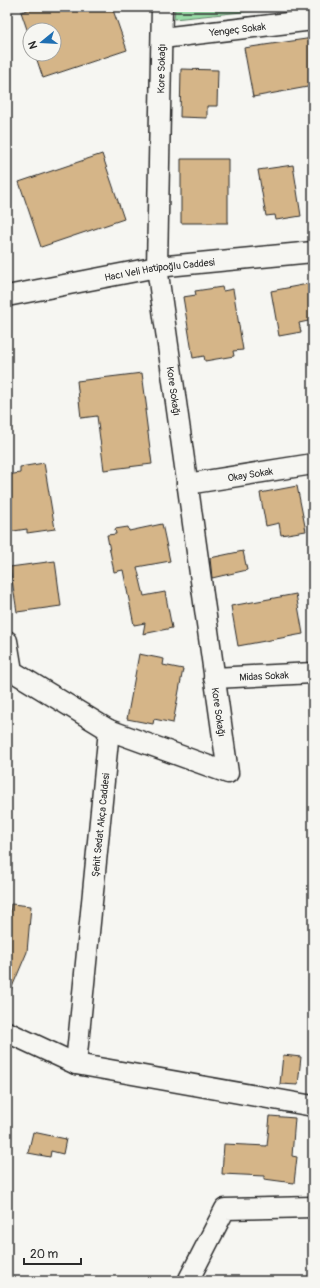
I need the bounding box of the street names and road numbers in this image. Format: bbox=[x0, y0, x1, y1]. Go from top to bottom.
street label: Yengeç Sokak bbox=[208, 21, 267, 39]
street label: Kore Sokağı bbox=[155, 43, 168, 94]
street label: Hacı Veli Hatipoğlu Caddesi bbox=[103, 256, 216, 284]
street label: Kore Sokağı bbox=[164, 366, 182, 417]
street label: Okay Sokak bbox=[227, 465, 275, 484]
street label: Midas Sokak bbox=[239, 669, 290, 684]
street label: Kore Sokağı bbox=[209, 687, 227, 738]
street label: Şehit Sedat Akça Caddesi bbox=[90, 772, 112, 878]

